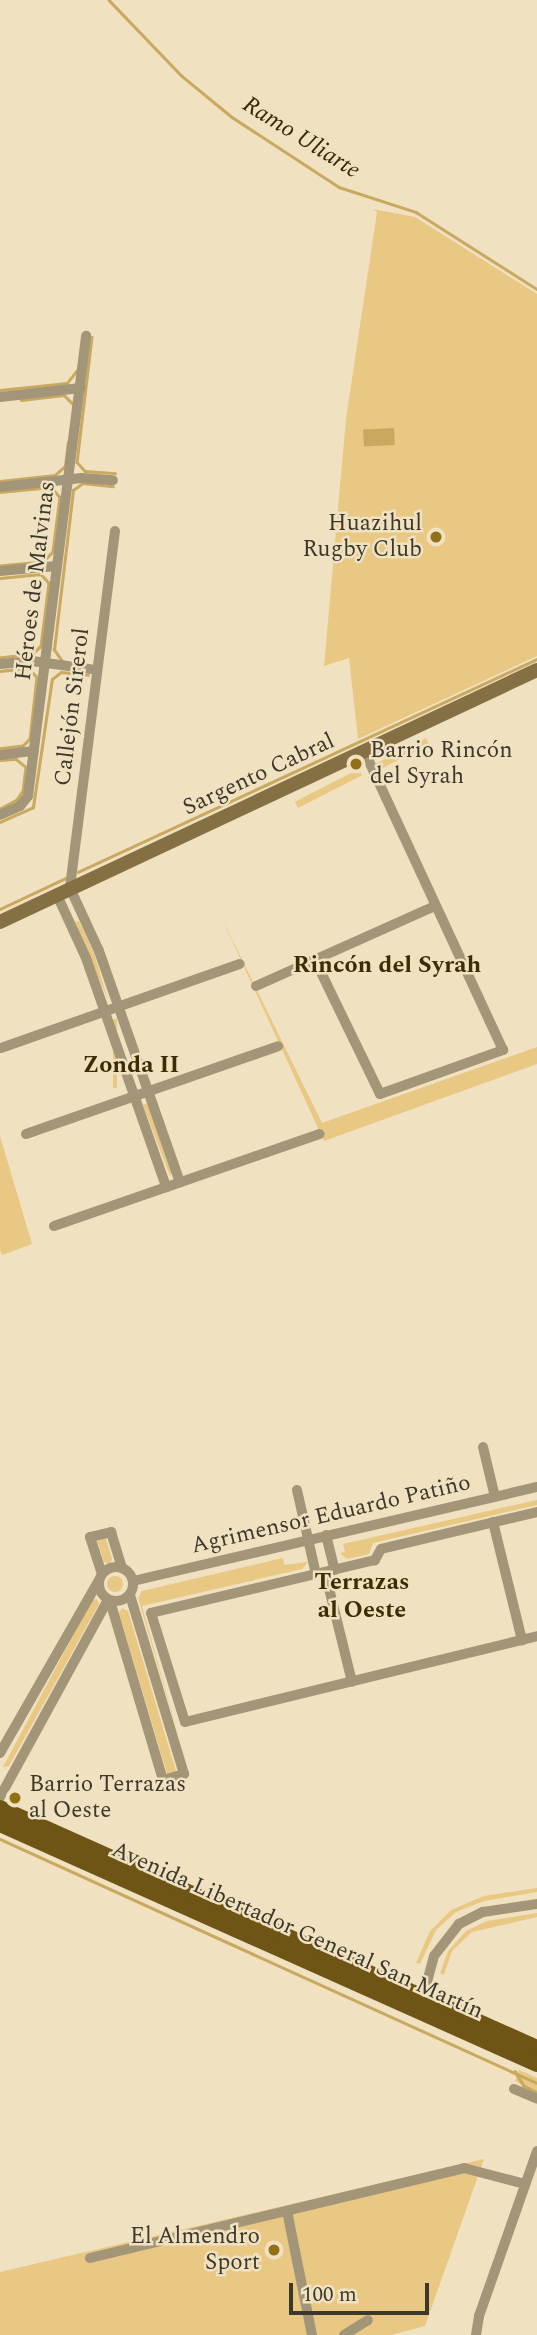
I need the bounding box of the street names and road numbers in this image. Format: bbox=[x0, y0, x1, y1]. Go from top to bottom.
street label: Héroes de Malvinas bbox=[10, 480, 62, 682]
street label: Callejón Sirerol bbox=[50, 626, 96, 788]
street label: Sargento Cabral bbox=[179, 728, 339, 822]
street label: Agrimensor Eduardo Patiño bbox=[189, 1469, 473, 1561]
street label: Avenida Libertador General San Martín bbox=[107, 1836, 487, 2026]

